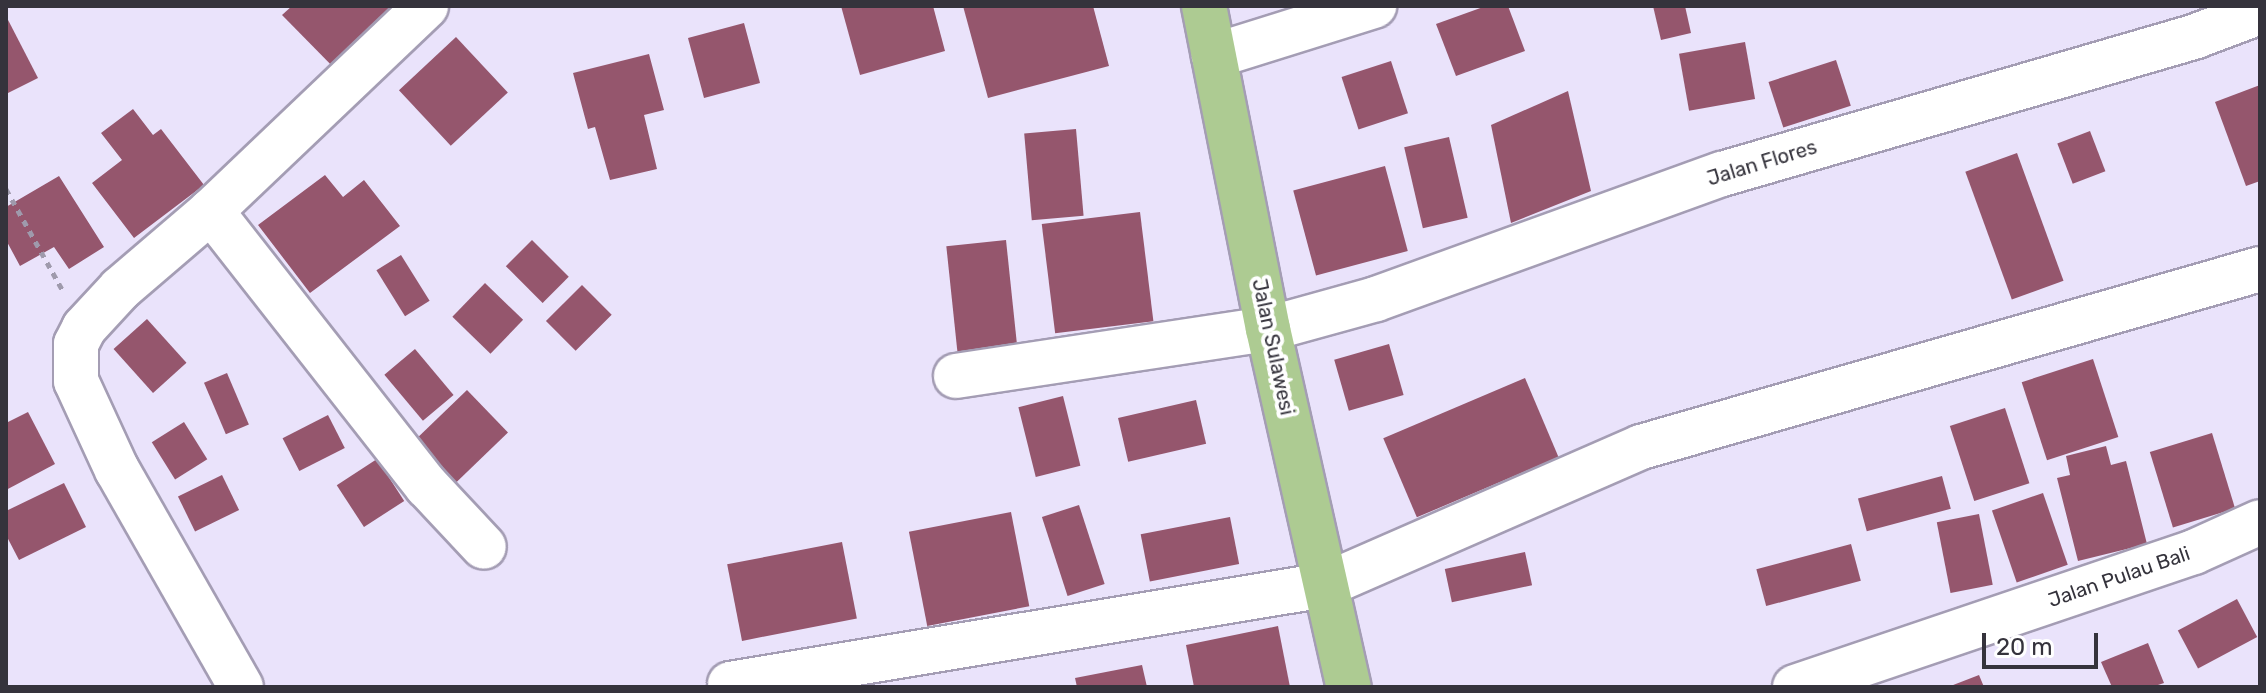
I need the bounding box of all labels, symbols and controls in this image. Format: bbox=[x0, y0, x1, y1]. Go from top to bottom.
street label: Jalan Flores bbox=[1704, 135, 1820, 191]
street label: Jalan Sulawesi bbox=[1247, 277, 1299, 417]
street label: Jalan Pulau Bali bbox=[2045, 542, 2193, 612]
scale bar bbox=[1986, 617, 2102, 667]
text: 20 m bbox=[1996, 633, 2053, 661]

